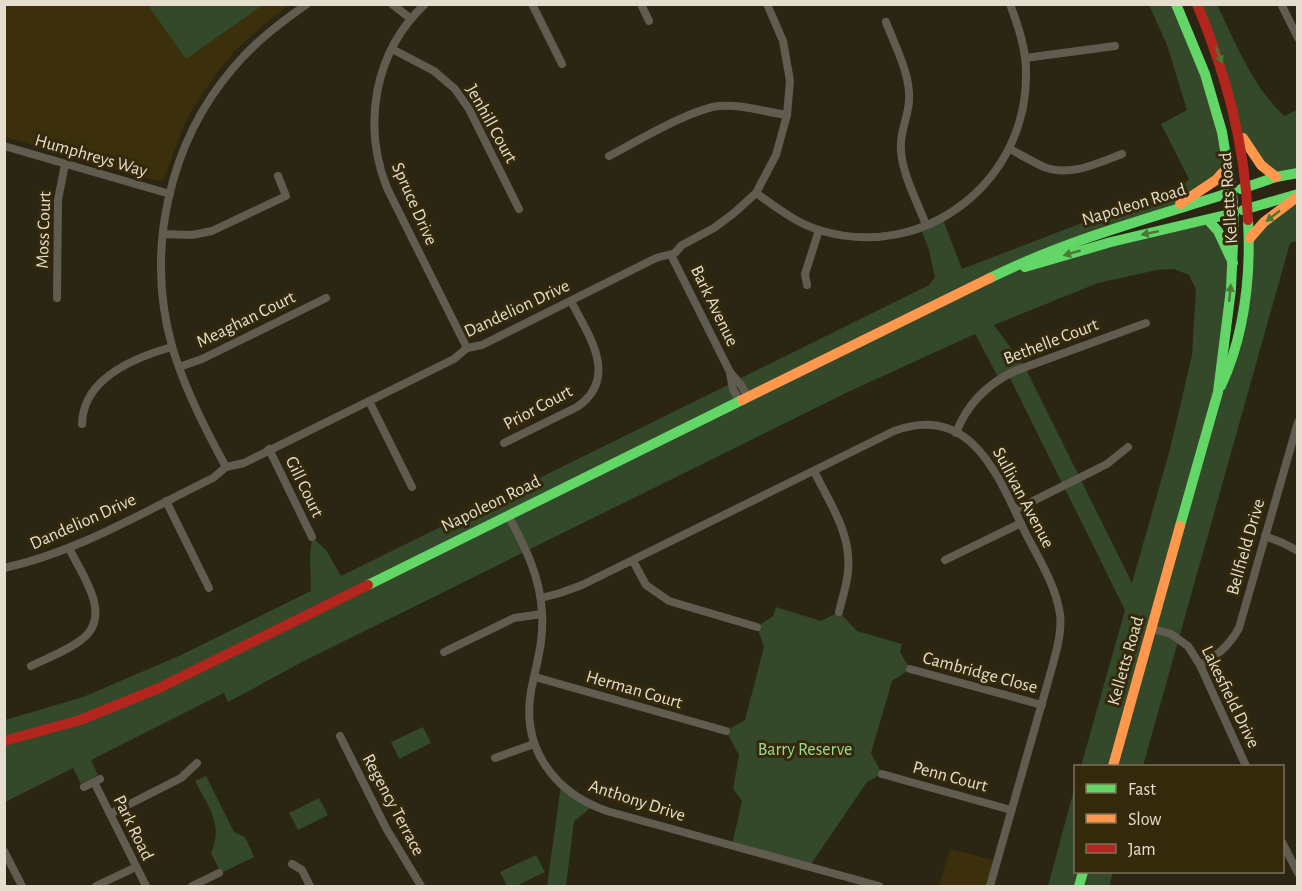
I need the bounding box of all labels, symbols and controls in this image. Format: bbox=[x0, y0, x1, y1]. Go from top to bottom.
one-way arrow bbox=[1214, 46, 1224, 64]
street label: Jenhill Court bbox=[462, 82, 520, 167]
street label: Humphreys Way bbox=[33, 131, 150, 181]
street label: Kelletts Road bbox=[1217, 152, 1241, 244]
street label: Spruce Drive bbox=[388, 160, 440, 248]
street label: Napoleon Road bbox=[1080, 181, 1188, 229]
street label: Moss Court bbox=[34, 191, 54, 269]
one-way arrow bbox=[1265, 209, 1280, 221]
one-way arrow bbox=[1140, 229, 1159, 238]
one-way arrow bbox=[1063, 249, 1081, 258]
street label: Bark Avenue bbox=[687, 263, 741, 349]
street label: Dandelion Drive bbox=[462, 277, 572, 341]
one-way arrow bbox=[1226, 283, 1235, 302]
street label: Meaghan Court bbox=[194, 288, 298, 352]
street label: Bethelle Court bbox=[1001, 316, 1101, 368]
street label: Prior Court bbox=[501, 382, 576, 434]
street label: Sullivan Avenue bbox=[989, 445, 1057, 551]
street label: Gill Court bbox=[282, 454, 327, 521]
street label: Napoleon Road bbox=[439, 472, 543, 536]
street label: Dandelion Drive bbox=[27, 491, 139, 553]
street label: Bellfield Drive bbox=[1224, 497, 1268, 597]
street label: Kelletts Road bbox=[1105, 614, 1147, 708]
street label: Lakesfield Drive bbox=[1198, 643, 1262, 751]
street label: Cambridge Close bbox=[921, 649, 1039, 697]
street label: Herman Court bbox=[584, 668, 684, 712]
park label: Barry Reserve bbox=[758, 741, 852, 759]
street label: Regency Terrace bbox=[359, 751, 427, 859]
street label: Penn Court bbox=[911, 758, 990, 796]
legend bbox=[1074, 765, 1284, 873]
street label: Anthony Drive bbox=[587, 777, 687, 825]
text: Fast bbox=[1128, 781, 1156, 799]
street label: Park Road bbox=[110, 793, 156, 863]
text: Slow bbox=[1128, 811, 1161, 829]
text: Jam bbox=[1128, 841, 1156, 859]

